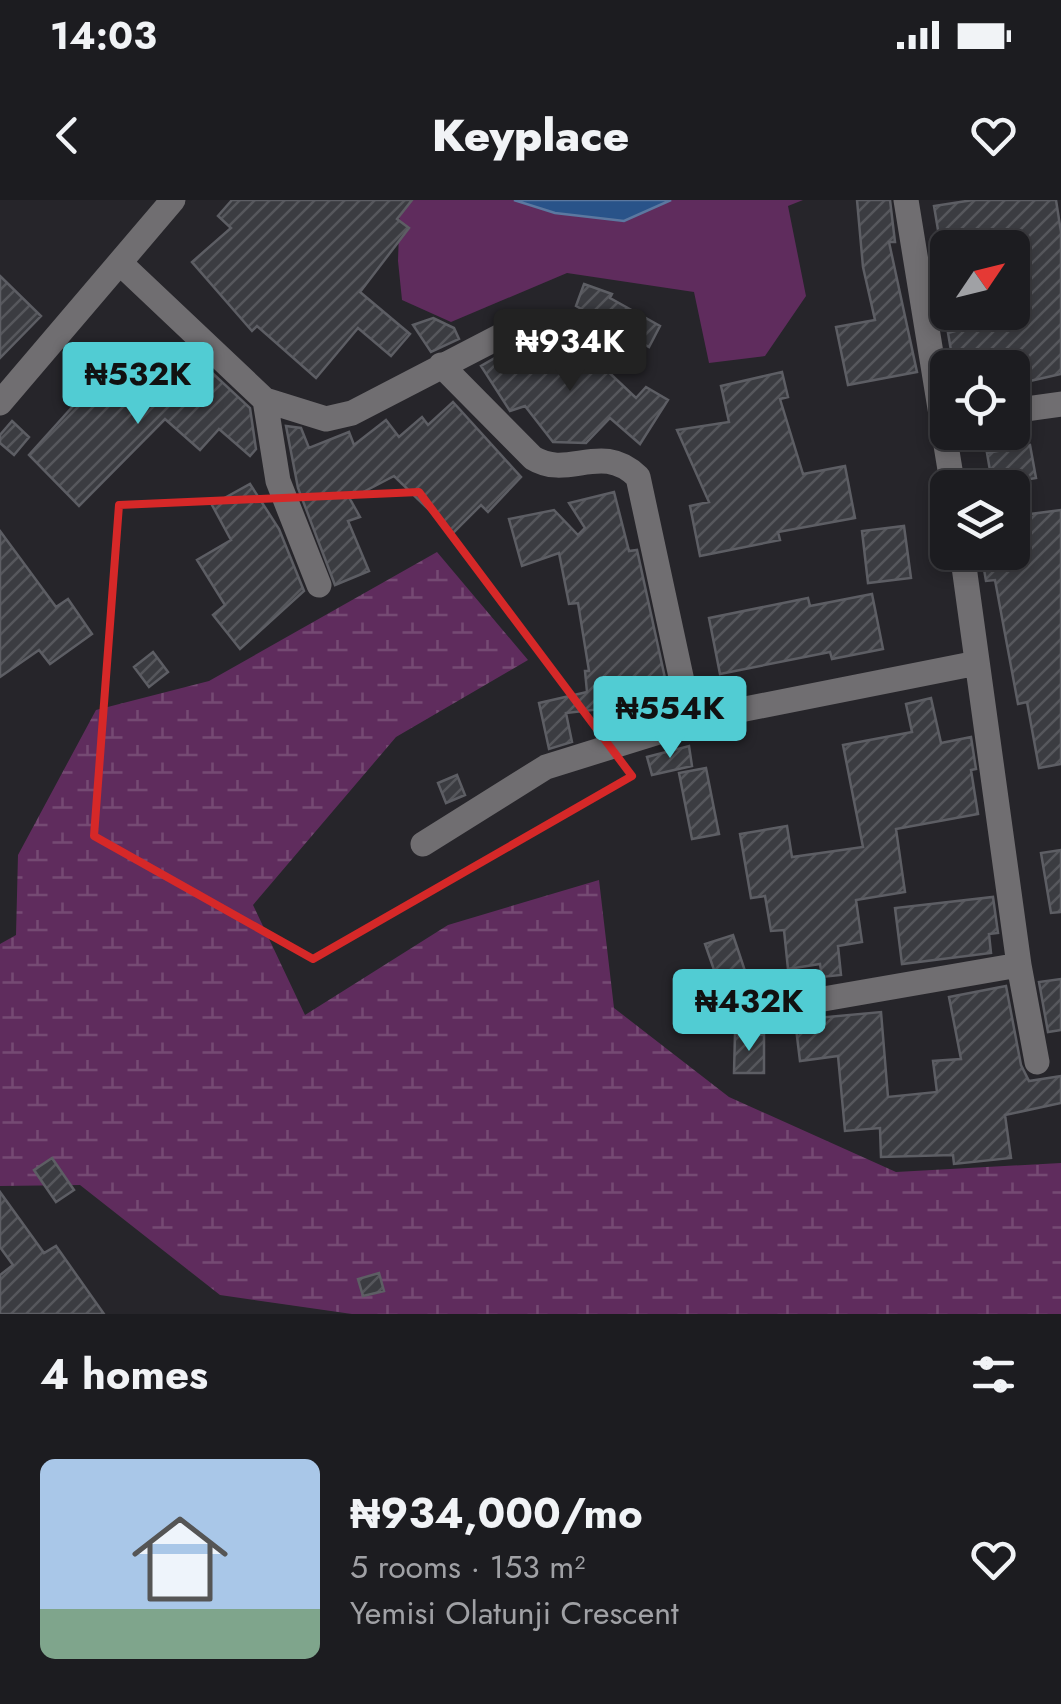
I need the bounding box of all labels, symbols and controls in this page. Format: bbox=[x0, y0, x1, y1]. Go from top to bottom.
text: 14:03 bbox=[50, 8, 157, 63]
text: Keyplace bbox=[432, 103, 629, 168]
icon: back bbox=[40, 108, 95, 163]
icon: heart bbox=[966, 108, 1021, 163]
north arrow bbox=[930, 230, 1030, 330]
map controls bbox=[930, 230, 1030, 570]
pin: ₦934K bbox=[500, 309, 640, 394]
text: ₦934K bbox=[515, 318, 625, 364]
pin: ₦532K bbox=[68, 342, 208, 427]
button: locate bbox=[930, 350, 1030, 450]
text: ₦532K bbox=[85, 351, 191, 397]
button: layers bbox=[930, 470, 1030, 570]
pin: ₦554K bbox=[600, 676, 740, 761]
text: ₦554K bbox=[615, 685, 725, 731]
pin: ₦432K bbox=[679, 969, 819, 1054]
text: ₦432K bbox=[695, 978, 803, 1024]
text: 4 homes bbox=[40, 1344, 208, 1405]
icon: filters bbox=[966, 1347, 1021, 1402]
text: ₦934,000/mo bbox=[350, 1483, 643, 1544]
icon: home bbox=[120, 1499, 240, 1619]
icon: heart bbox=[966, 1532, 1021, 1587]
text: 5 rooms · 153 m² bbox=[350, 1544, 585, 1590]
text: Yemisi Olatunji Crescent bbox=[350, 1590, 679, 1636]

